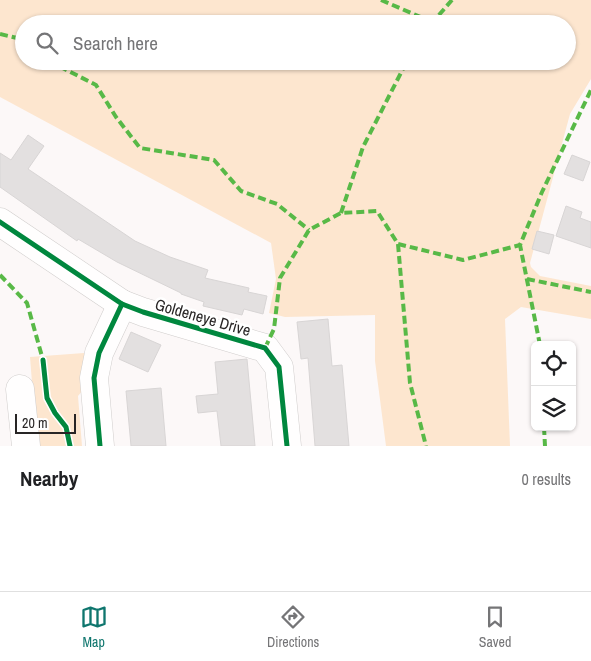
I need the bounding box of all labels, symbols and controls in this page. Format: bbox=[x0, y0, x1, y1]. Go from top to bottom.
search box bbox=[15, 15, 576, 70]
icon: search bbox=[33, 29, 61, 57]
text: Search here bbox=[73, 30, 158, 56]
street label: Goldeneye Drive bbox=[153, 293, 253, 341]
map controls bbox=[531, 341, 576, 431]
button: locate bbox=[531, 341, 576, 386]
button: layers bbox=[531, 386, 576, 431]
scale bar bbox=[15, 411, 76, 434]
text: 20 m bbox=[22, 414, 48, 432]
text: Nearby bbox=[20, 464, 78, 493]
text: 0 results bbox=[521, 468, 571, 490]
tab: Map bbox=[80, 603, 108, 651]
tab: Directions bbox=[267, 603, 319, 651]
tab: Saved bbox=[479, 603, 511, 651]

